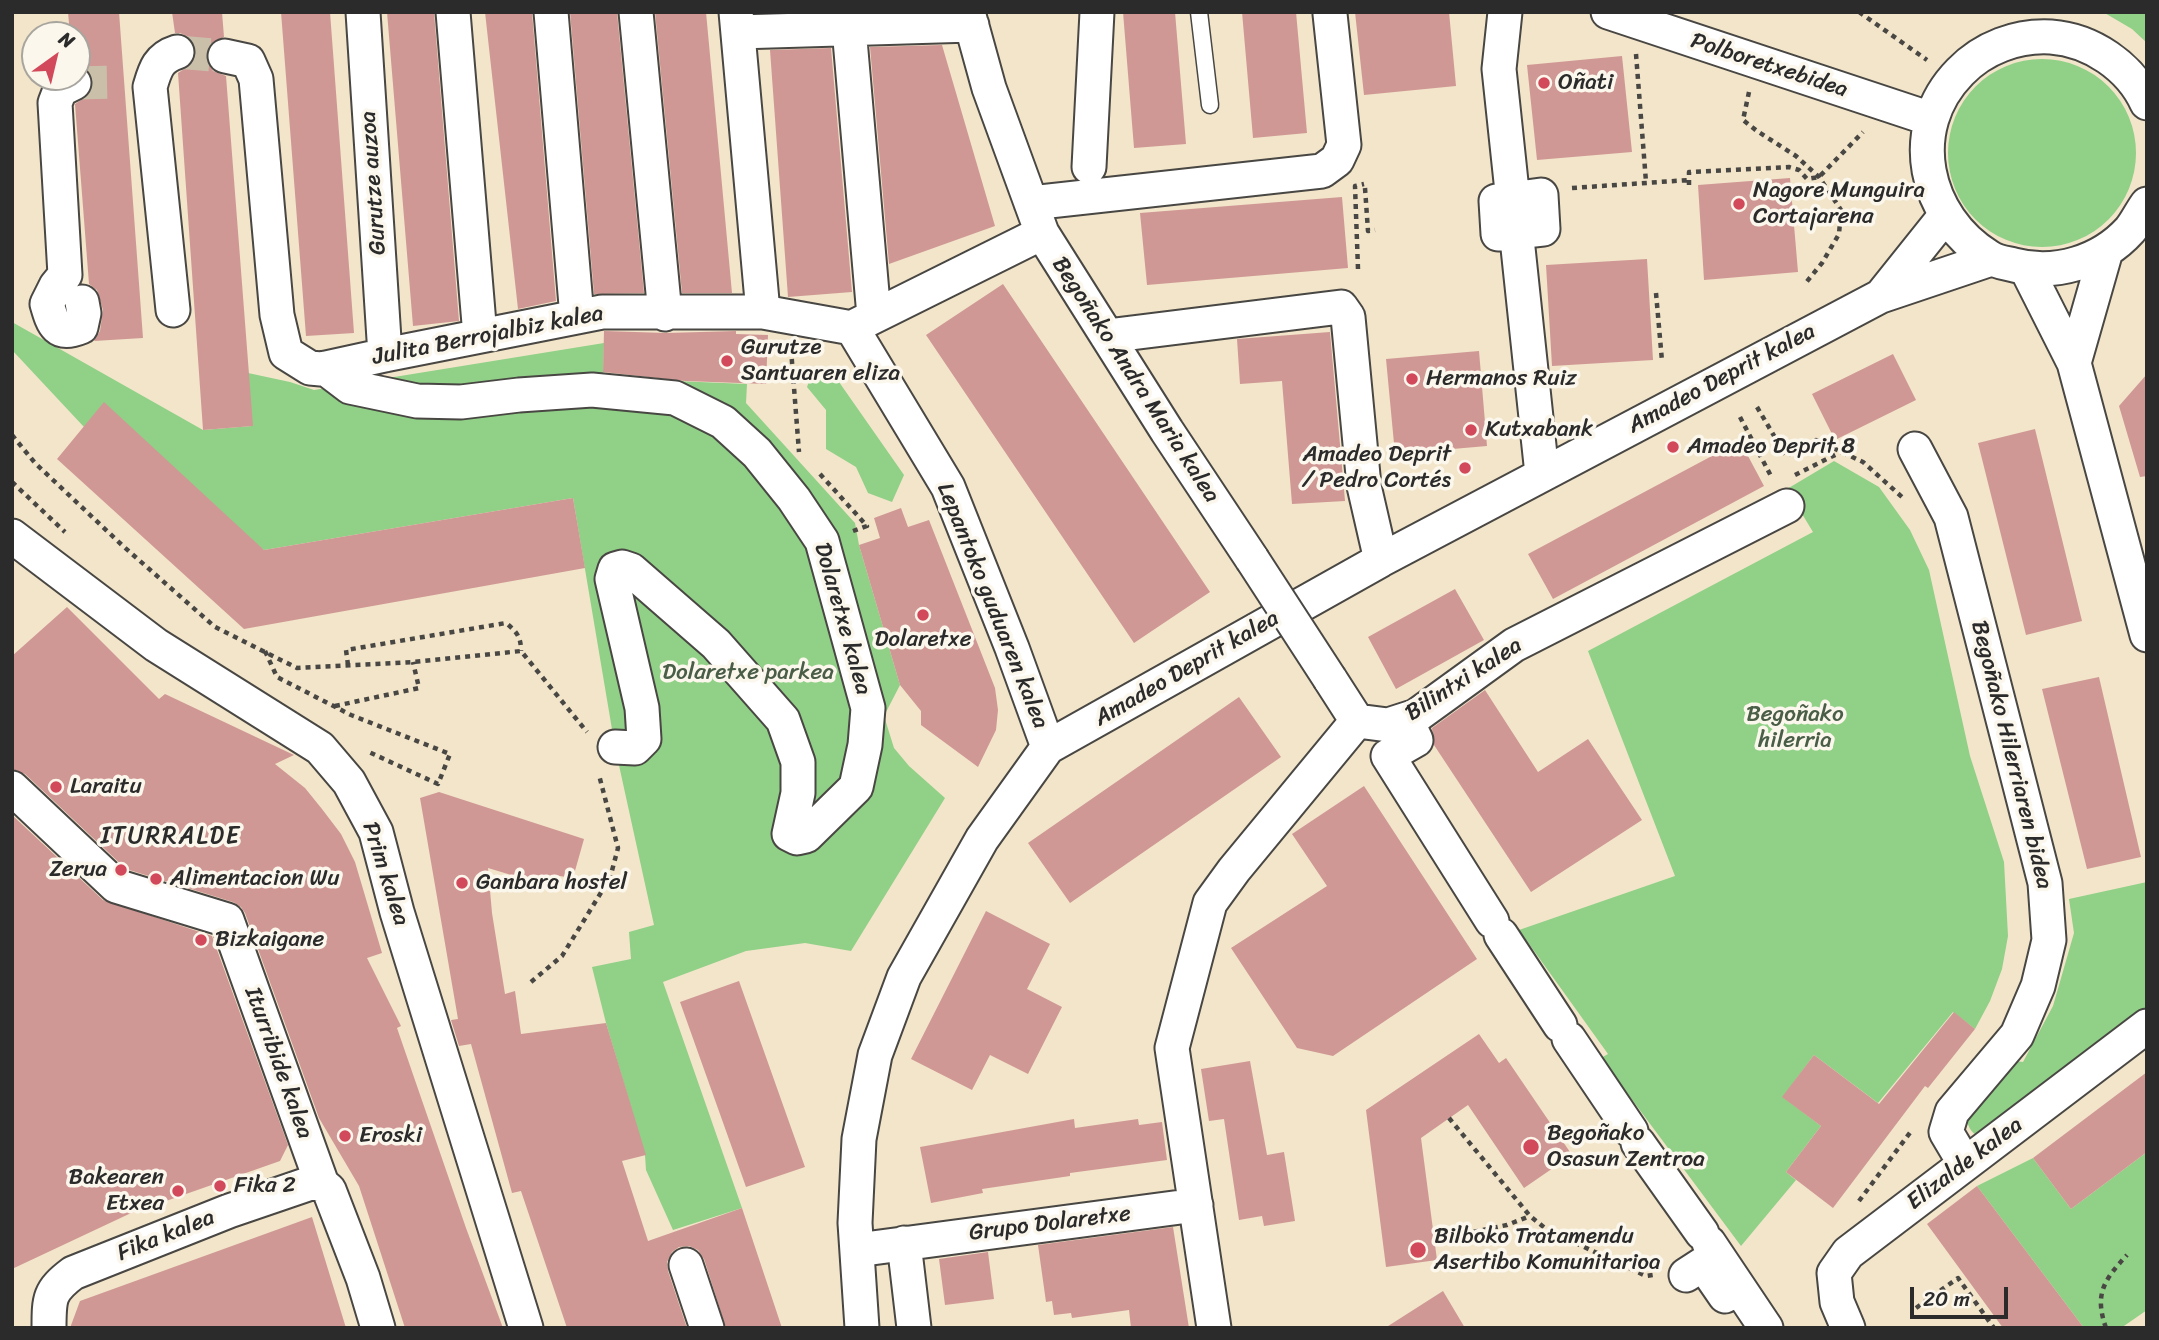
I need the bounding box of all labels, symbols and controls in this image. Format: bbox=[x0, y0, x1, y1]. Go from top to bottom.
north arrow bbox=[21, 21, 91, 91]
text: N bbox=[52, 22, 82, 57]
street label: Polboretxebidea bbox=[1687, 28, 1851, 104]
place label: Oñati bbox=[1558, 69, 1613, 97]
marker: Oñati bbox=[1536, 75, 1552, 91]
street label: Gurutze auzoa bbox=[355, 110, 393, 256]
place label: Nagore Munguira Cortajarena bbox=[1753, 177, 1925, 231]
marker: Nagore Munguira Cortajarena bbox=[1731, 196, 1747, 212]
street label: Begoñako Andra Maria kalea bbox=[1045, 252, 1225, 508]
street label: Julita Berrojalbiz kalea bbox=[370, 300, 606, 372]
street label: Amadeo Deprit kalea bbox=[1624, 318, 1820, 440]
place label: Gurutze Santuaren eliza bbox=[741, 334, 900, 388]
marker: Gurutze Santuaren eliza bbox=[719, 353, 735, 369]
place label: Hermanos Ruiz bbox=[1426, 365, 1577, 393]
marker: Hermanos Ruiz bbox=[1404, 371, 1420, 387]
place label: Kutxabank bbox=[1485, 416, 1593, 444]
marker: Kutxabank bbox=[1463, 422, 1479, 438]
place label: Amadeo Deprit 8 bbox=[1687, 433, 1855, 461]
marker: Amadeo Deprit 8 bbox=[1665, 439, 1681, 455]
place label: Amadeo Deprit / Pedro Cortés bbox=[1302, 441, 1451, 495]
marker: Amadeo Deprit / Pedro Cortés bbox=[1457, 460, 1473, 476]
street label: Lepantoko guduaren kalea bbox=[930, 479, 1054, 733]
street label: Dolaretxe kalea bbox=[807, 540, 877, 698]
street label: Amadeo Deprit kalea bbox=[1090, 605, 1284, 733]
marker: Dolaretxe bbox=[915, 607, 931, 623]
street label: Begoñako Hilerriaren bidea bbox=[1964, 618, 2058, 892]
place label: Dolaretxe bbox=[875, 626, 971, 654]
street label: Bilintxi kalea bbox=[1401, 632, 1527, 728]
park label: Dolaretxe parkea bbox=[662, 659, 834, 687]
park label: Begoñako hilerria bbox=[1746, 701, 1844, 755]
place label: Laraitu bbox=[70, 773, 142, 801]
marker: Laraitu bbox=[48, 779, 64, 795]
street label: Prim kalea bbox=[355, 819, 415, 929]
district label: ITURRALDE bbox=[102, 823, 240, 851]
place label: Zerua bbox=[49, 856, 107, 884]
marker: Zerua bbox=[113, 862, 129, 878]
place label: Alimentacion Wu bbox=[170, 865, 340, 893]
place label: Ganbara hostel bbox=[476, 869, 627, 897]
marker: Alimentacion Wu bbox=[148, 871, 164, 887]
marker: Ganbara hostel bbox=[454, 875, 470, 891]
place label: Bizkaigane bbox=[215, 926, 324, 954]
marker: Bizkaigane bbox=[193, 932, 209, 948]
street label: Iturribide kalea bbox=[238, 983, 318, 1143]
street label: Elizalde kalea bbox=[1902, 1112, 2028, 1216]
place label: Begoñako Osasun Zentroa bbox=[1547, 1120, 1705, 1174]
place label: Eroski bbox=[359, 1122, 422, 1150]
marker: Eroski bbox=[337, 1128, 353, 1144]
marker: Begoñako Osasun Zentroa bbox=[1521, 1137, 1541, 1157]
place label: Bakearen Etxea bbox=[69, 1164, 164, 1218]
place label: Fika 2 bbox=[234, 1172, 296, 1200]
marker: Fika 2 bbox=[212, 1178, 228, 1194]
marker: Bakearen Etxea bbox=[170, 1183, 186, 1199]
street label: Grupo Dolaretxe bbox=[968, 1200, 1132, 1248]
street label: Fika kalea bbox=[113, 1204, 219, 1268]
place label: Bilboko Tratamendu Asertibo Komunitarioa bbox=[1434, 1223, 1660, 1277]
marker: Bilboko Tratamendu Asertibo Komunitarioa bbox=[1408, 1240, 1428, 1260]
scale bar bbox=[1914, 1274, 2012, 1318]
text: 20 m bbox=[1923, 1280, 1970, 1318]

